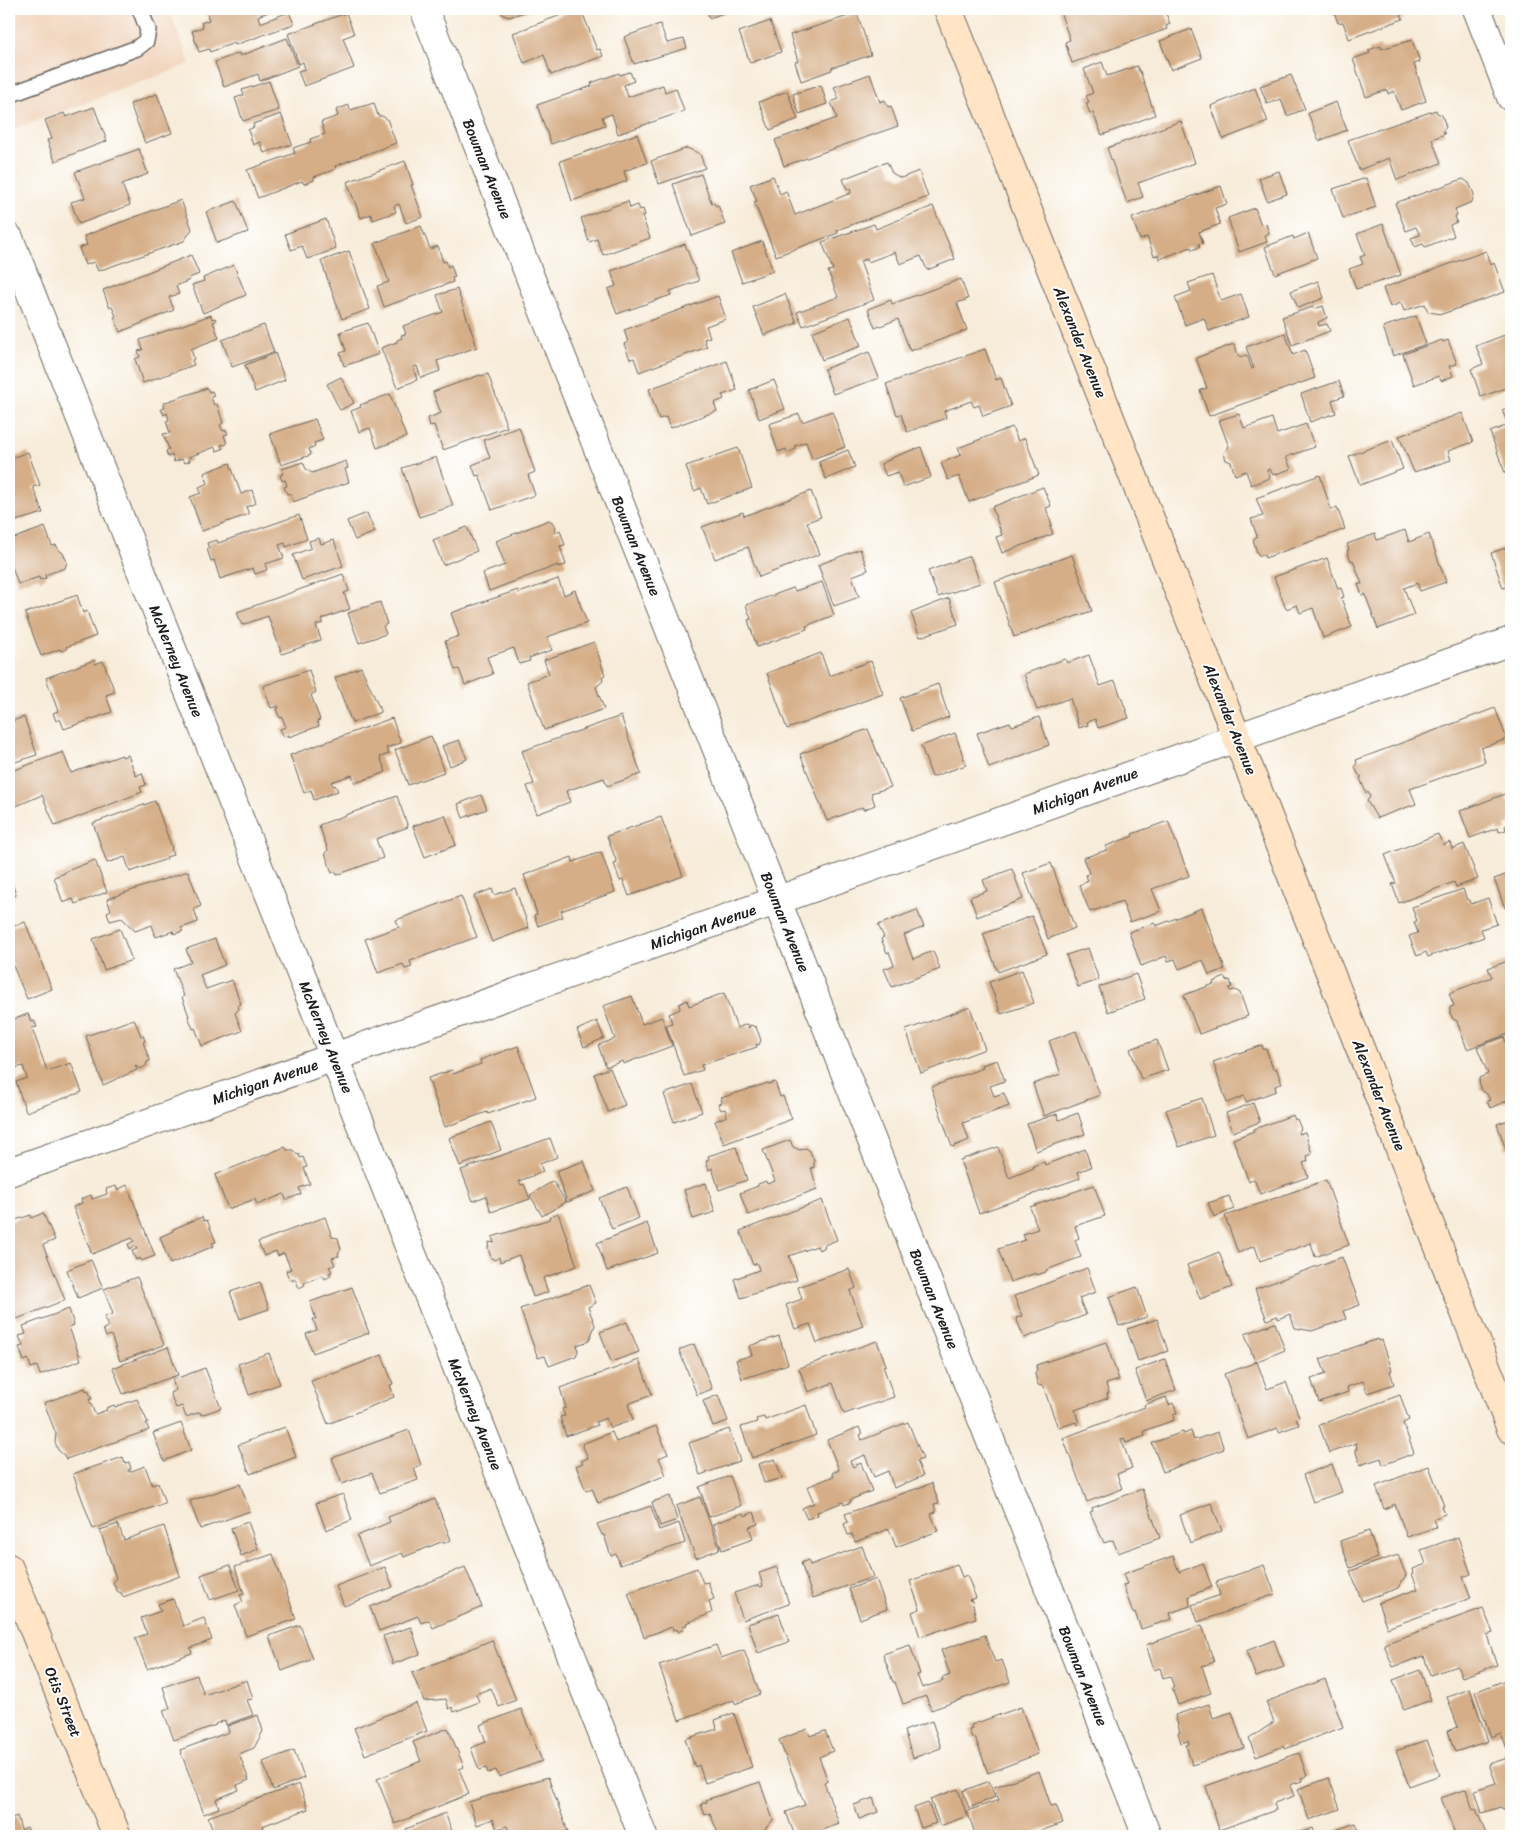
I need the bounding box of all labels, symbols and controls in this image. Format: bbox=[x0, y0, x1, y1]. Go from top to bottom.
street label: Bowman Avenue bbox=[455, 115, 519, 223]
street label: Alexander Avenue bbox=[1045, 281, 1114, 402]
street label: Bowman Avenue bbox=[604, 492, 668, 600]
street label: McNerney Avenue bbox=[142, 601, 211, 722]
street label: Alexander Avenue bbox=[1195, 658, 1264, 779]
street label: Michigan Avenue bbox=[1028, 760, 1142, 822]
street label: Bowman Avenue bbox=[753, 868, 817, 976]
street label: Michigan Avenue bbox=[646, 897, 760, 957]
street label: McNerney Avenue bbox=[292, 977, 361, 1098]
street label: Alexander Avenue bbox=[1344, 1034, 1413, 1155]
street label: Michigan Avenue bbox=[208, 1052, 322, 1112]
street label: Bowman Avenue bbox=[902, 1245, 966, 1353]
street label: McNerney Avenue bbox=[441, 1354, 510, 1475]
street label: Bowman Avenue bbox=[1051, 1622, 1115, 1730]
street label: Otis Street bbox=[37, 1663, 89, 1742]

